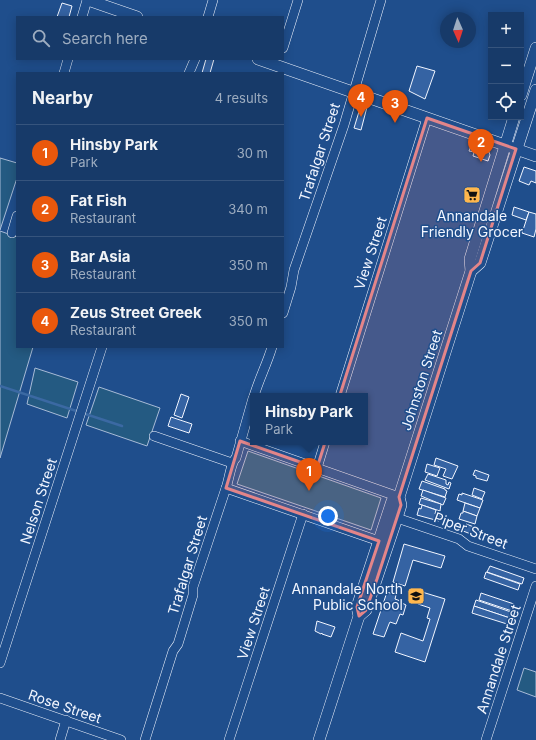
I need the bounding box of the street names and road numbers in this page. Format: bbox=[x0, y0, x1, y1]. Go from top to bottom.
street label: Trafalgar Street bbox=[295, 100, 343, 203]
street label: View Street bbox=[350, 214, 390, 292]
street label: Johnston Street bbox=[397, 327, 445, 433]
street label: Nelson Street bbox=[16, 455, 60, 546]
street label: Piper Street bbox=[432, 508, 511, 552]
street label: Trafalgar Street bbox=[164, 513, 210, 617]
street label: View Street bbox=[233, 584, 273, 662]
street label: Annandale Street bbox=[472, 602, 524, 716]
street label: Rose Street bbox=[26, 686, 104, 727]

